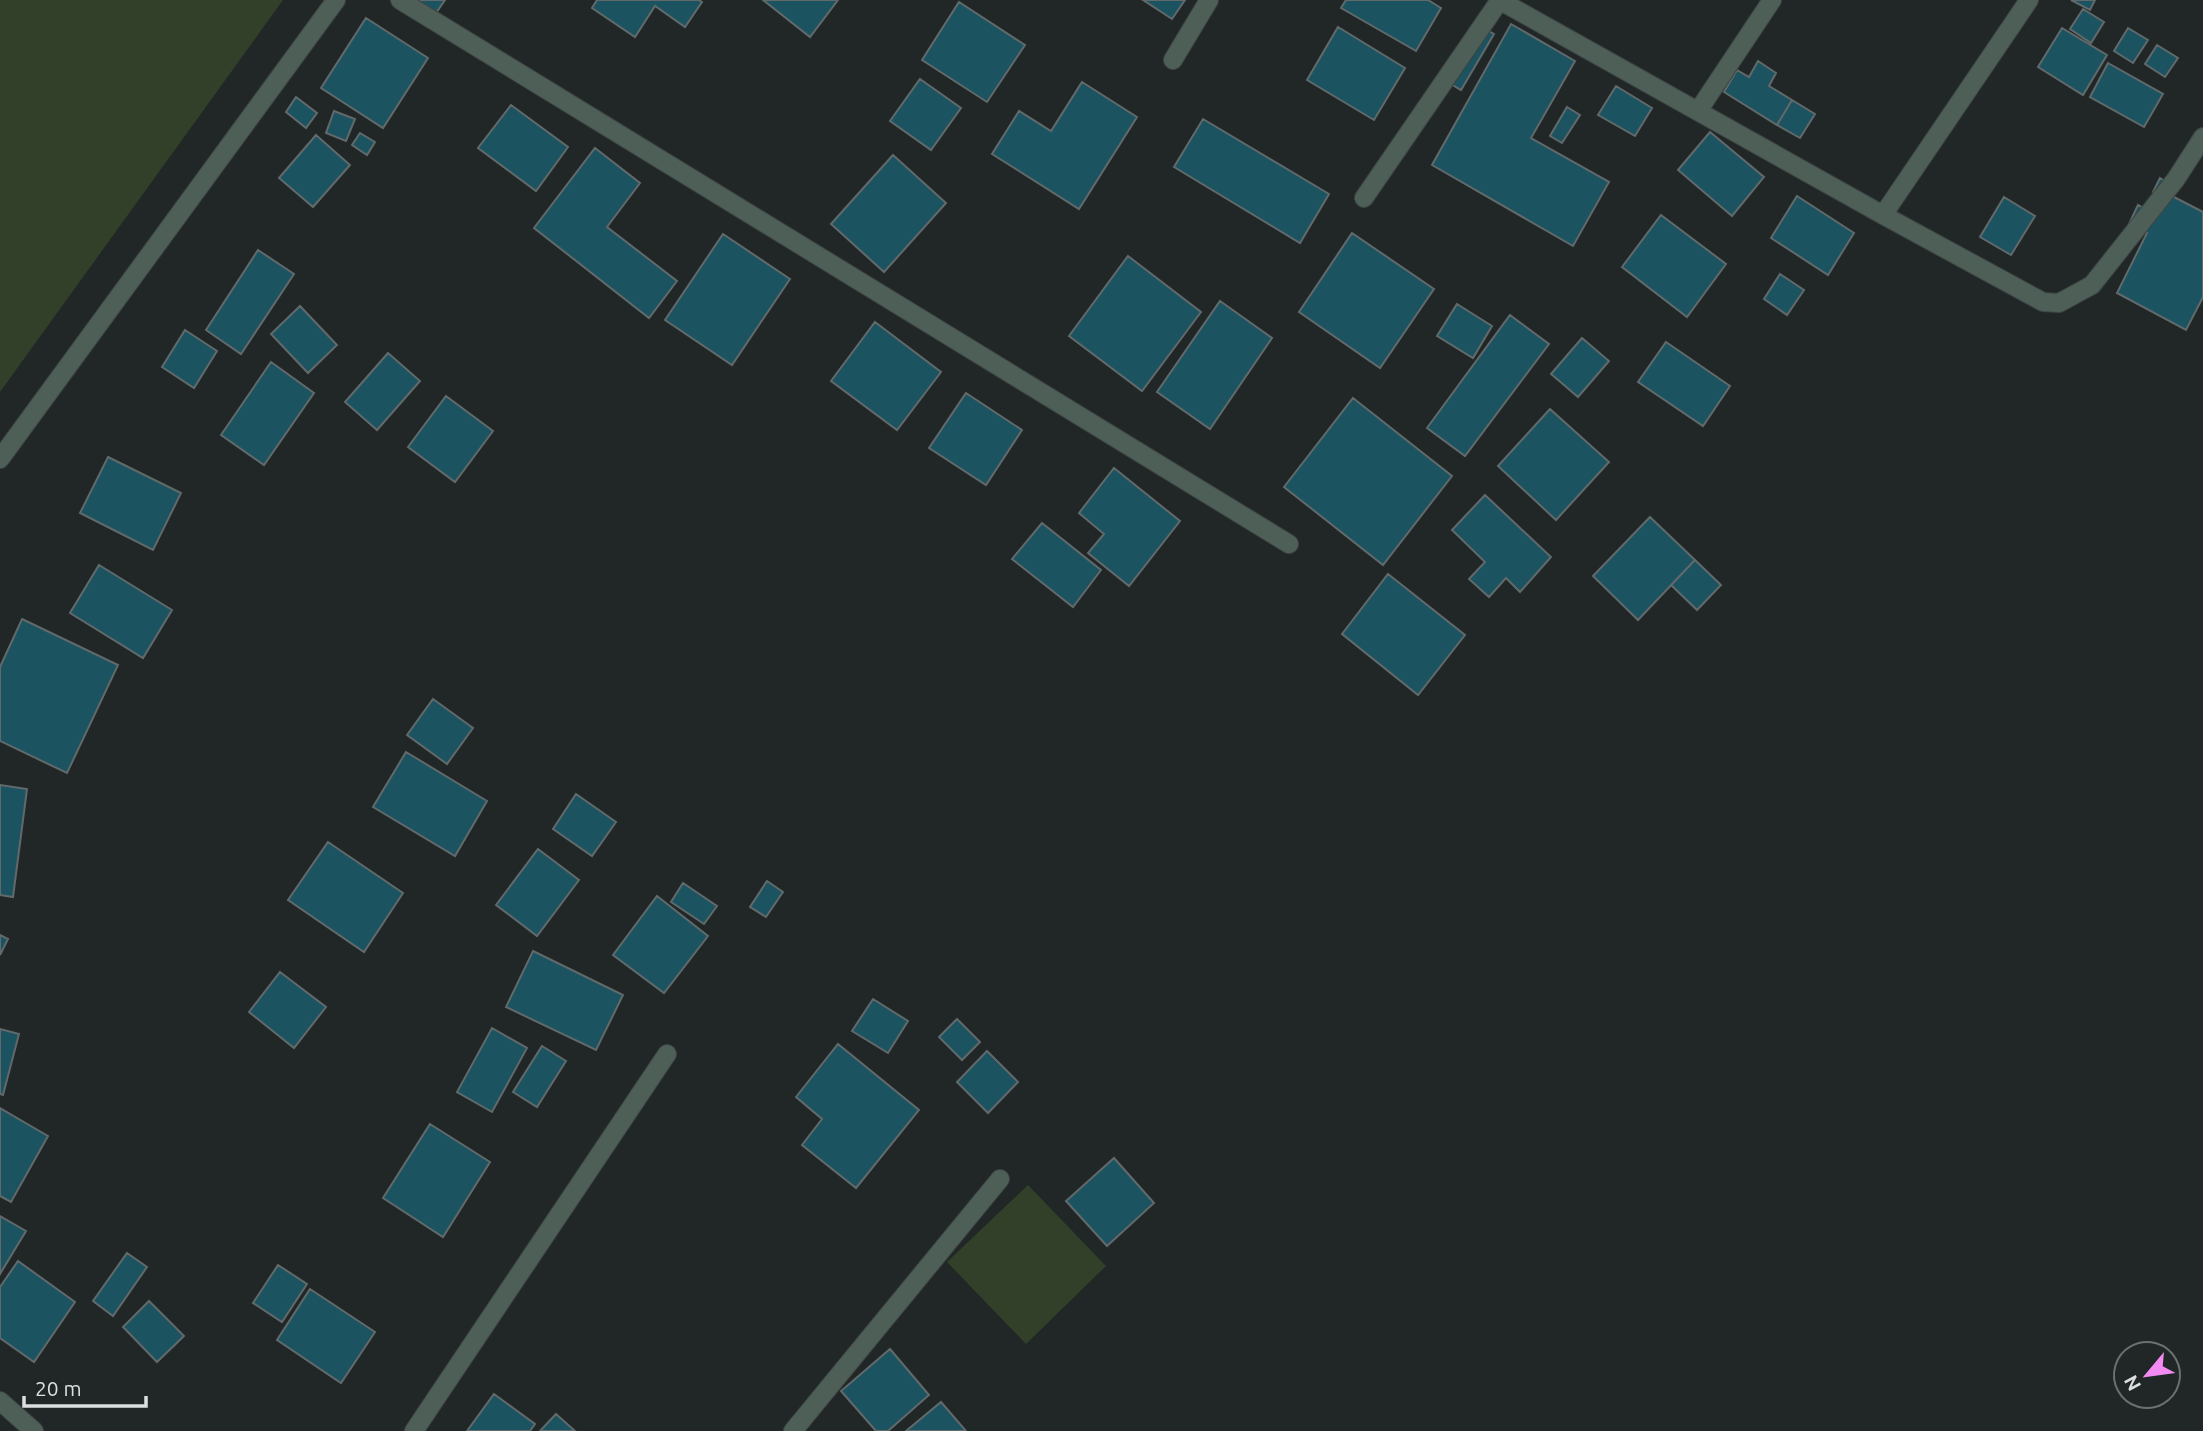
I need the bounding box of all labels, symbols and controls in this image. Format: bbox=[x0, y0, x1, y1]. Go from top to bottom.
north arrow bbox=[2112, 1340, 2182, 1410]
scale bar bbox=[24, 1364, 147, 1408]
text: N bbox=[2119, 1372, 2145, 1395]
text: 20 m bbox=[35, 1376, 82, 1400]

